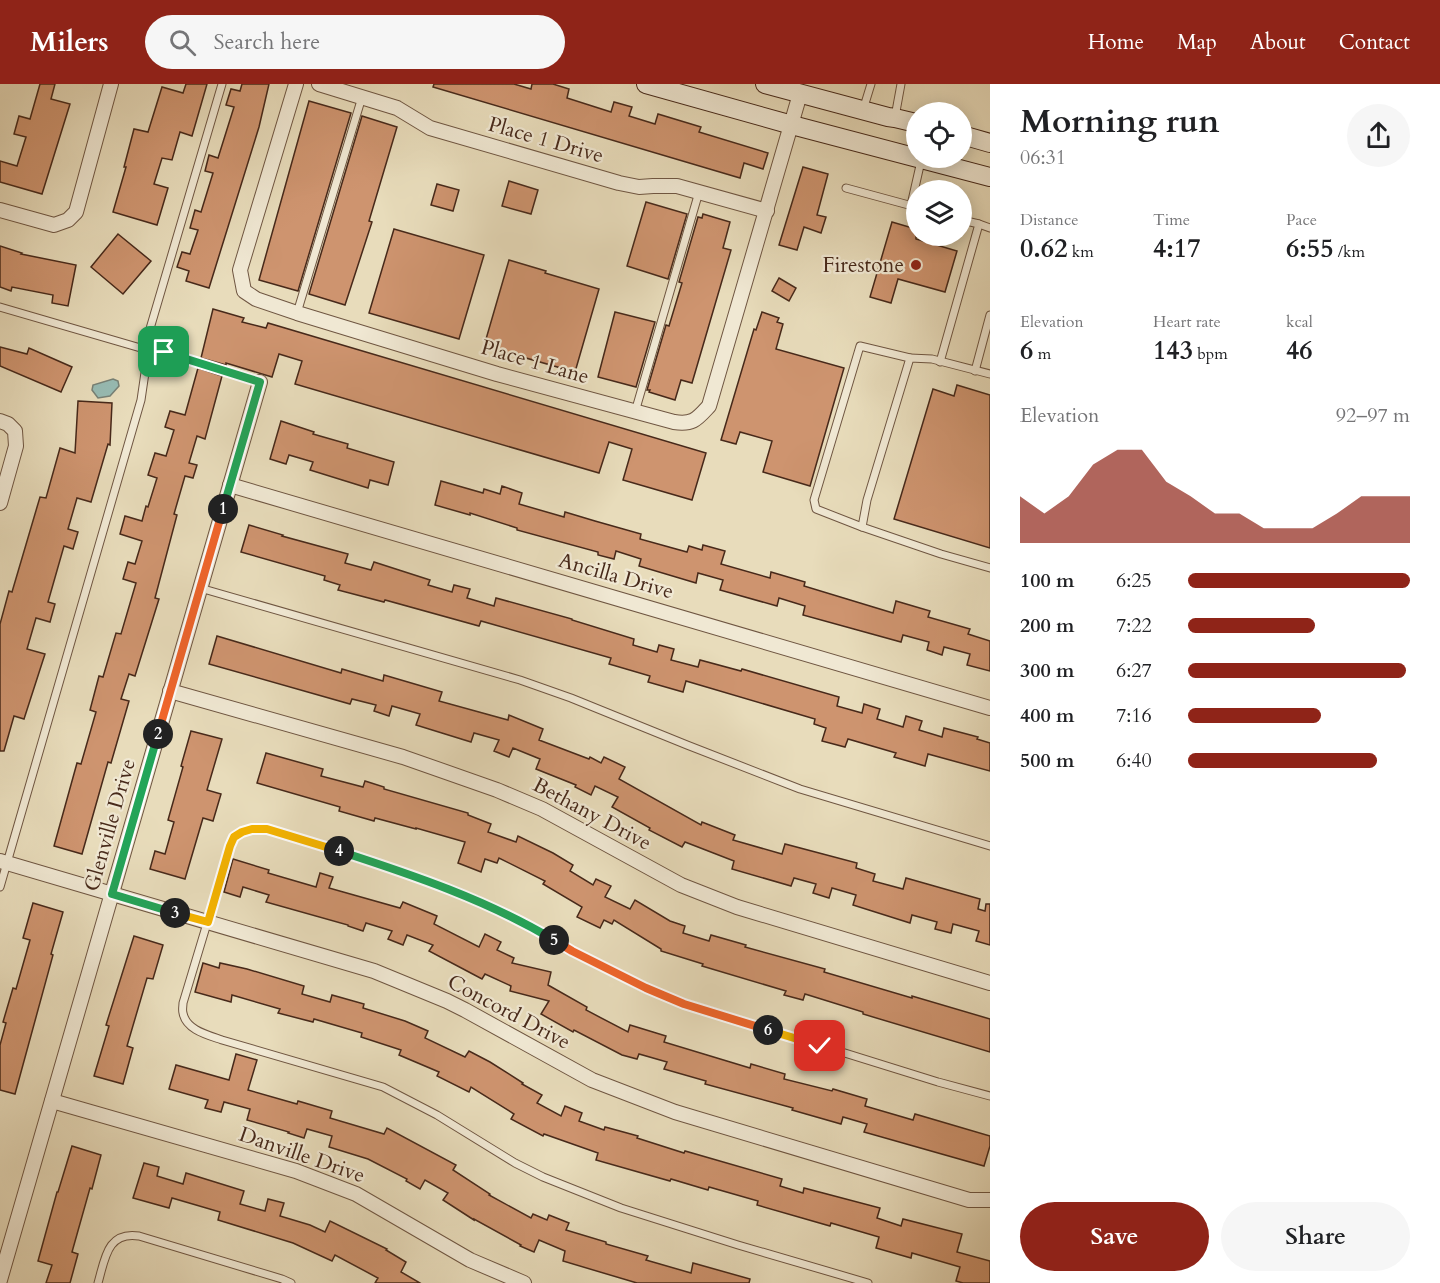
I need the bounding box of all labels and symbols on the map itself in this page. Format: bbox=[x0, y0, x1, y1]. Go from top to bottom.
street label: Place 1 Drive bbox=[485, 110, 607, 170]
place label: Firestone bbox=[822, 251, 904, 280]
marker: Firestone bbox=[909, 258, 923, 272]
pin bbox=[138, 326, 189, 377]
street label: Place 1 Lane bbox=[478, 333, 592, 391]
pin: 1 bbox=[208, 494, 238, 524]
street label: Ancilla Drive bbox=[555, 546, 677, 606]
pin: 2 bbox=[143, 719, 173, 749]
street label: Glenville Drive bbox=[77, 755, 143, 895]
street label: Bethany Drive bbox=[528, 771, 656, 857]
pin: 4 bbox=[324, 836, 354, 866]
pin: 3 bbox=[160, 898, 190, 928]
pin: 5 bbox=[539, 925, 569, 955]
street label: Concord Drive bbox=[442, 967, 576, 1057]
pin: 6 bbox=[753, 1015, 783, 1045]
pin bbox=[794, 1020, 845, 1071]
street label: Danville Drive bbox=[235, 1120, 369, 1190]

